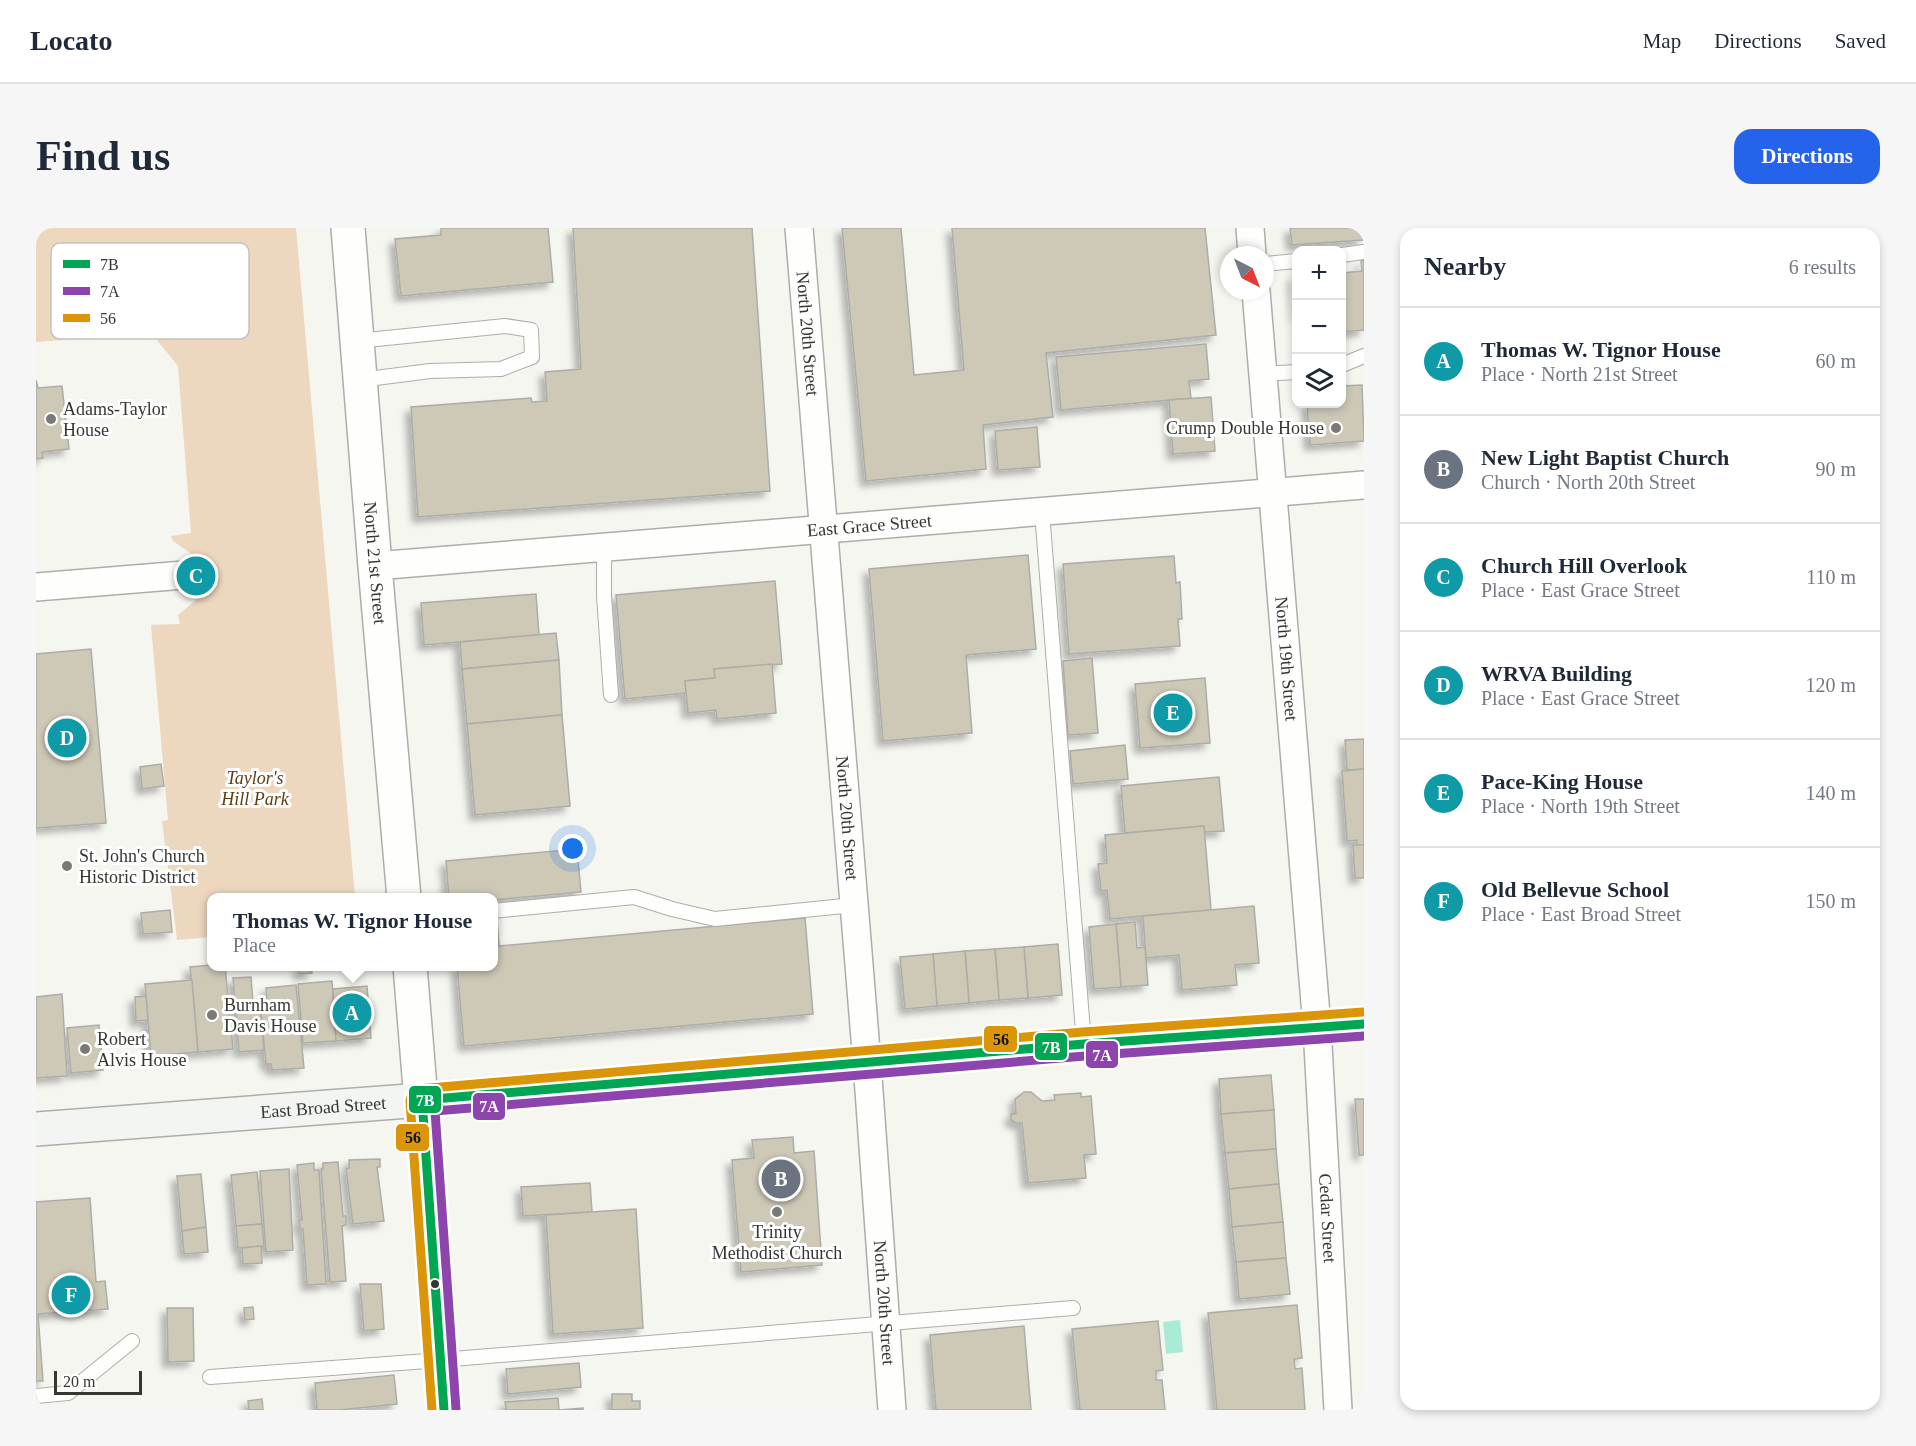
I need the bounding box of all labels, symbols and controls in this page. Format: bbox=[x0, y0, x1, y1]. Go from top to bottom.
text: Locato bbox=[30, 25, 112, 56]
text: Map bbox=[1643, 29, 1681, 53]
text: Directions bbox=[1714, 29, 1802, 53]
text: Saved bbox=[1835, 29, 1886, 53]
button: Directions bbox=[1734, 129, 1880, 184]
text: Find us bbox=[36, 133, 170, 179]
legend bbox=[51, 243, 249, 339]
north arrow bbox=[1220, 246, 1274, 300]
map controls bbox=[1292, 246, 1346, 408]
button: + bbox=[1292, 246, 1346, 300]
text: Nearby bbox=[1424, 252, 1506, 281]
text: 7B bbox=[100, 256, 119, 273]
text: 6 results bbox=[1789, 256, 1856, 278]
street label: North 20th Street bbox=[793, 271, 823, 397]
text: 7A bbox=[100, 283, 120, 300]
button: − bbox=[1292, 300, 1346, 354]
text: 56 bbox=[100, 310, 116, 327]
text: Thomas W. Tignor House bbox=[1481, 337, 1721, 362]
text: A bbox=[1436, 350, 1451, 372]
text: 60 m bbox=[1815, 350, 1856, 372]
button: layers bbox=[1292, 354, 1346, 408]
text: Place · North 21st Street bbox=[1481, 363, 1678, 385]
place label: Adams-Taylor House bbox=[63, 399, 167, 440]
marker: Adams-Taylor House bbox=[44, 412, 58, 426]
place label: Crump Double House bbox=[1166, 418, 1324, 438]
marker: Crump Double House bbox=[1329, 421, 1343, 435]
text: New Light Baptist Church bbox=[1481, 445, 1729, 470]
text: B bbox=[1437, 458, 1450, 480]
text: 90 m bbox=[1815, 458, 1856, 480]
text: Church · North 20th Street bbox=[1481, 471, 1695, 493]
street label: North 21st Street bbox=[360, 501, 390, 625]
street label: East Grace Street bbox=[806, 510, 932, 541]
text: Church Hill Overlook bbox=[1481, 553, 1687, 578]
pin: C bbox=[176, 554, 216, 598]
text: C bbox=[1436, 566, 1451, 588]
text: 110 m bbox=[1806, 566, 1856, 588]
text: Place · East Grace Street bbox=[1481, 579, 1680, 601]
street label: North 19th Street bbox=[1271, 596, 1302, 722]
text: WRVA Building bbox=[1481, 661, 1632, 686]
text: D bbox=[1436, 674, 1451, 696]
text: 120 m bbox=[1805, 674, 1856, 696]
text: Place · East Grace Street bbox=[1481, 687, 1680, 709]
pin: E bbox=[1154, 690, 1192, 736]
pin: D bbox=[48, 716, 87, 760]
street label: North 20th Street bbox=[832, 755, 862, 881]
park label: Taylor's Hill Park bbox=[220, 768, 290, 809]
text: Pace-King House bbox=[1481, 769, 1643, 794]
text: E bbox=[1437, 782, 1450, 804]
text: 140 m bbox=[1805, 782, 1856, 804]
text: Place · North 19th Street bbox=[1481, 795, 1680, 817]
your location bbox=[558, 834, 587, 863]
place label: St. John's Church Historic District bbox=[79, 846, 205, 887]
marker: St. John's Church Historic District bbox=[60, 859, 74, 873]
text: Old Bellevue School bbox=[1481, 877, 1669, 902]
text: F bbox=[1437, 890, 1450, 912]
text: 150 m bbox=[1805, 890, 1856, 912]
popup bbox=[207, 893, 498, 971]
text: Place · East Broad Street bbox=[1481, 903, 1681, 925]
text: Thomas W. Tignor House bbox=[233, 908, 472, 933]
text: Place bbox=[233, 934, 276, 956]
pin: A bbox=[332, 990, 372, 1036]
place label: Burnham Davis House bbox=[224, 995, 317, 1036]
marker: Burnham Davis House bbox=[205, 1008, 219, 1022]
line badge: 56 bbox=[983, 1025, 1018, 1053]
place label: Robert Alvis House bbox=[97, 1029, 187, 1070]
text: 56 bbox=[993, 1031, 1009, 1048]
line badge: 7B bbox=[1034, 1032, 1068, 1061]
text: 7B bbox=[1042, 1039, 1061, 1056]
line badge: 7A bbox=[1085, 1040, 1119, 1069]
marker: Robert Alvis House bbox=[78, 1042, 92, 1056]
text: 7A bbox=[1092, 1047, 1112, 1064]
line badge: 7B bbox=[408, 1085, 442, 1114]
text: 7B bbox=[416, 1092, 435, 1109]
line badge: 7A bbox=[472, 1092, 506, 1121]
street label: East Broad Street bbox=[260, 1093, 387, 1122]
text: 7A bbox=[479, 1098, 499, 1115]
line badge: 56 bbox=[395, 1123, 430, 1152]
text: 56 bbox=[405, 1129, 421, 1146]
pin: B bbox=[762, 1156, 800, 1202]
street label: Cedar Street bbox=[1315, 1173, 1340, 1263]
marker: Trinity Methodist Church bbox=[770, 1205, 784, 1219]
place label: Trinity Methodist Church bbox=[712, 1222, 842, 1263]
street label: North 20th Street bbox=[870, 1240, 899, 1366]
pin: F bbox=[51, 1272, 90, 1318]
unlabelled marker bbox=[429, 1278, 441, 1290]
scale bar bbox=[54, 1368, 142, 1396]
text: 20 m bbox=[63, 1373, 95, 1390]

